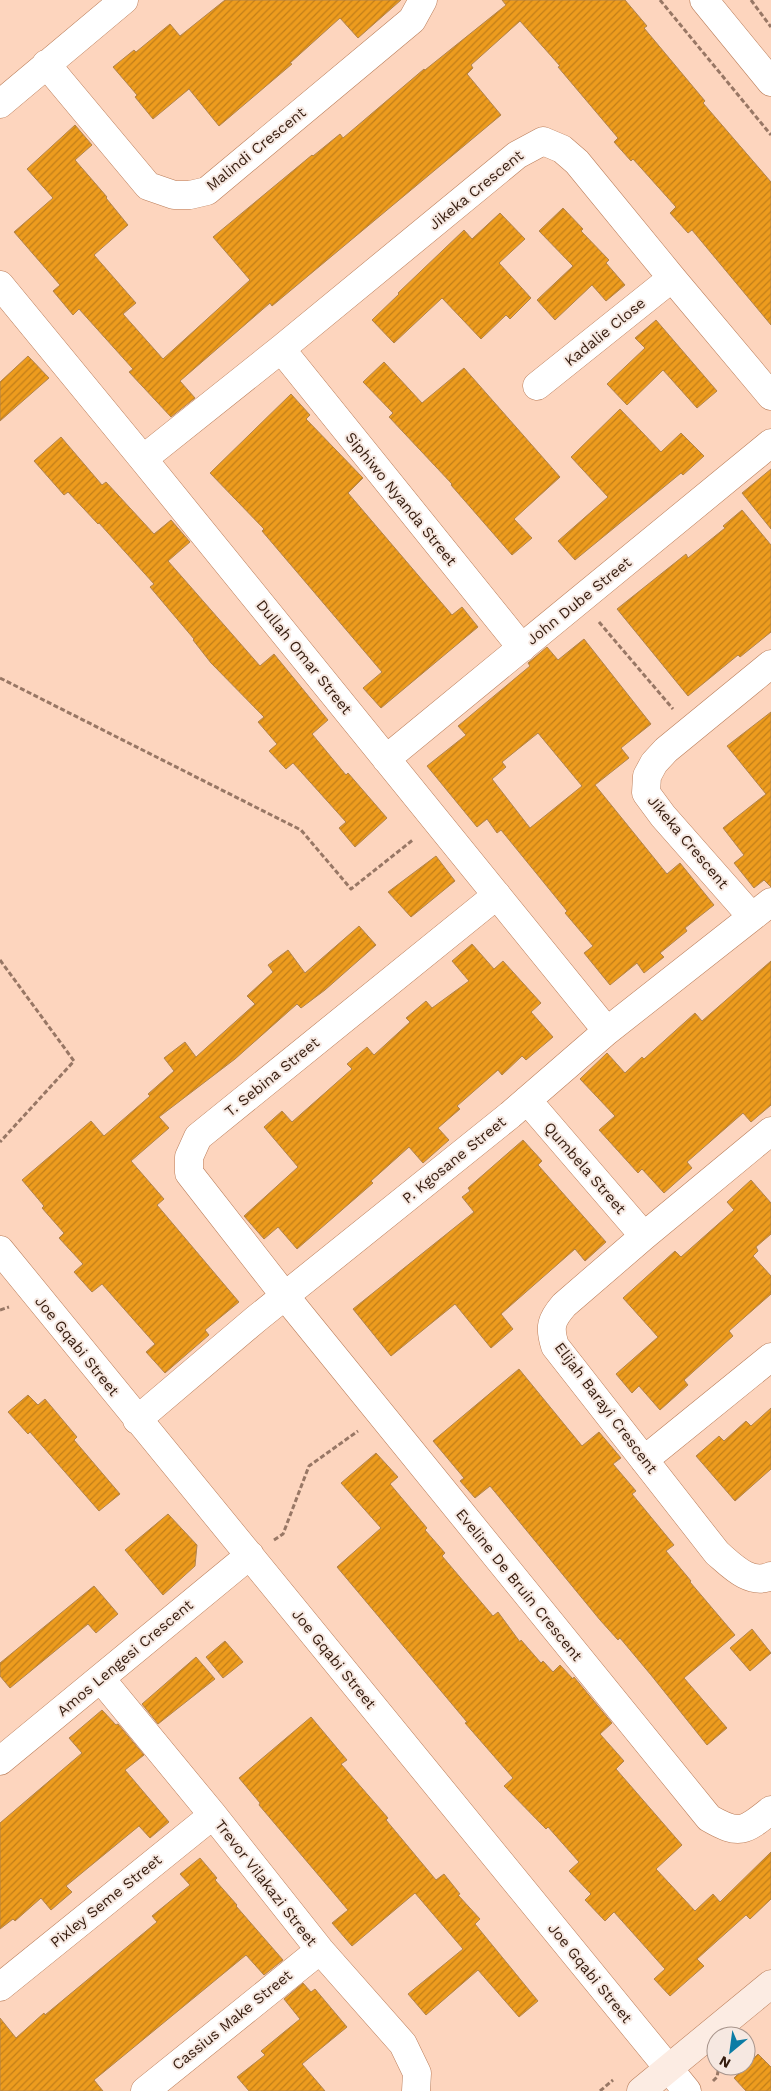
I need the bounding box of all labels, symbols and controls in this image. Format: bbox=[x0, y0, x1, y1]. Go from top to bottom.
street label: Malindi Crescent bbox=[203, 103, 310, 195]
street label: Jikeka Crescent bbox=[425, 146, 527, 234]
street label: Kadalie Close bbox=[561, 294, 649, 370]
street label: Siphiwo Nyanda Street bbox=[342, 429, 461, 570]
street label: John Dube Street bbox=[523, 553, 636, 649]
street label: Dullah Omar Street bbox=[252, 596, 356, 718]
street label: Jikeka Crescent bbox=[644, 792, 733, 893]
street label: T. Sebina Street bbox=[221, 1033, 323, 1121]
street label: P. Kgosane Street bbox=[399, 1112, 510, 1207]
street label: Qumbela Street bbox=[540, 1118, 630, 1218]
street label: Joe Gqabi Street bbox=[31, 1292, 123, 1400]
street label: Elijah Barayi Crescent bbox=[551, 1339, 662, 1478]
street label: Eveline De Bruin Crescent bbox=[452, 1505, 586, 1665]
street label: Amos Lengesi Crescent bbox=[53, 1595, 197, 1720]
street label: Joe Gqabi Street bbox=[288, 1605, 380, 1713]
street label: Trevor Vilakazi Street bbox=[211, 1816, 321, 1950]
street label: Pixley Seme Street bbox=[47, 1850, 166, 1951]
street label: Joe Gqabi Street bbox=[544, 1919, 636, 2027]
street label: Cassius Make Street bbox=[168, 1966, 296, 2074]
north arrow bbox=[706, 2026, 756, 2076]
text: N bbox=[716, 2053, 733, 2072]

